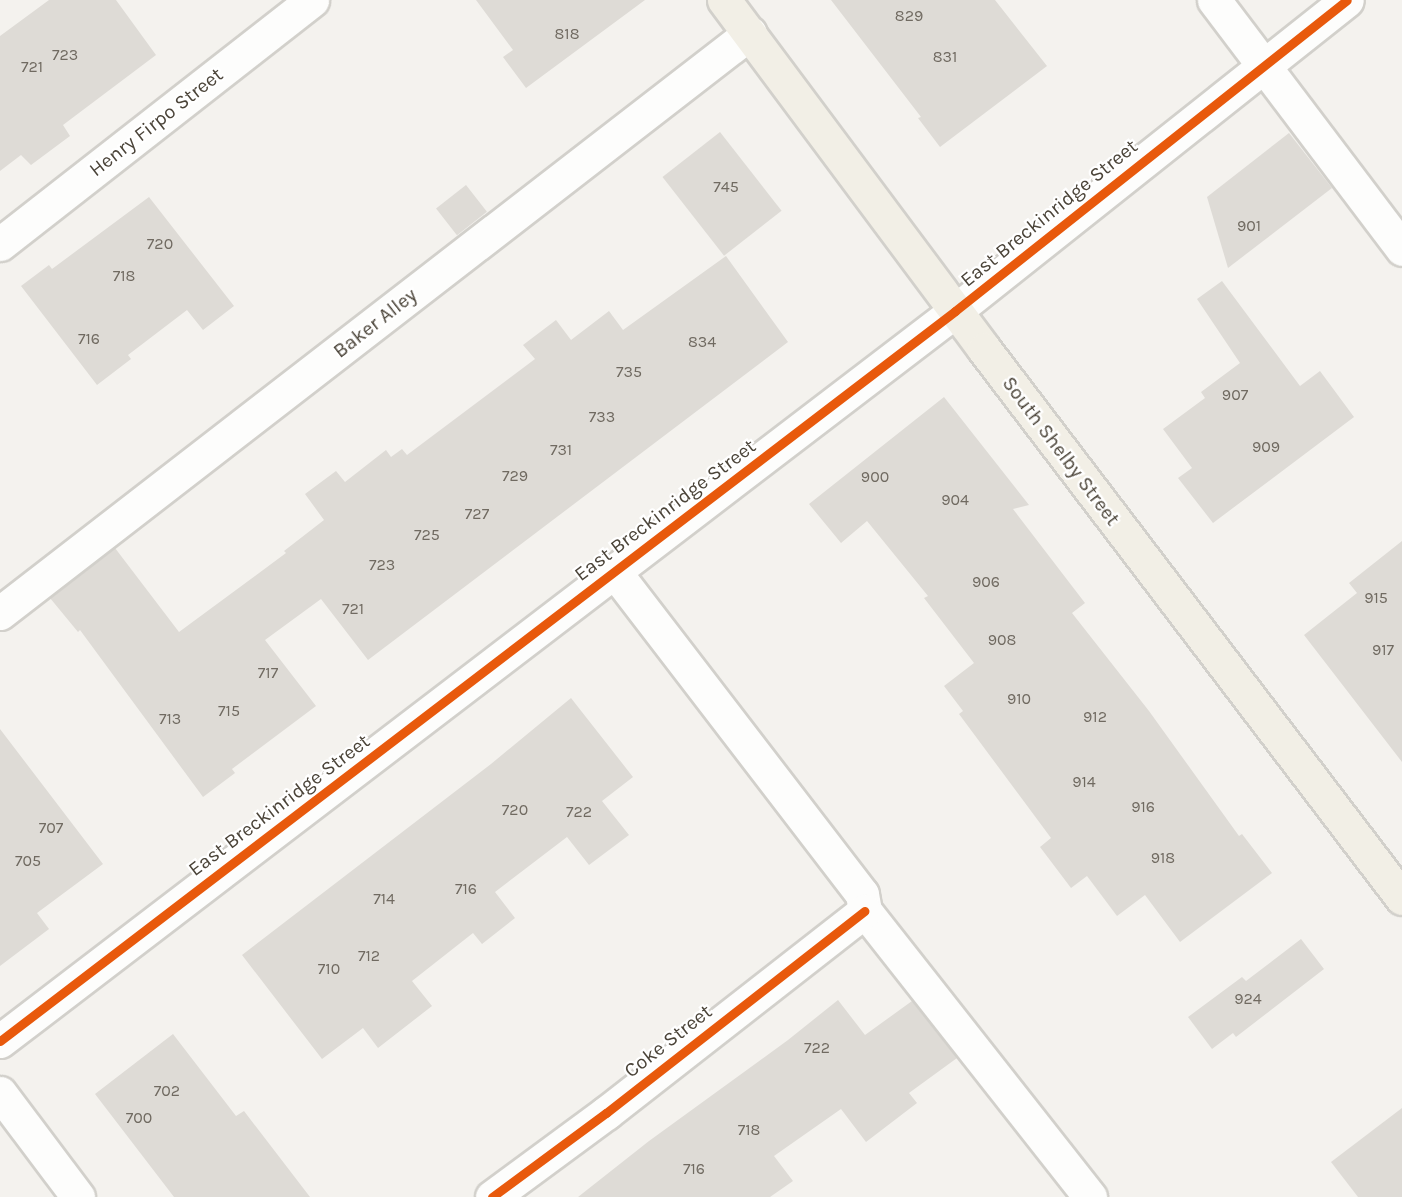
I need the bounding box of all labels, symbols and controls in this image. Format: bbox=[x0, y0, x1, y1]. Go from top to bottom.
house number: 829 bbox=[895, 6, 923, 26]
house number: 818 bbox=[555, 24, 579, 44]
house number: 723 bbox=[52, 45, 78, 65]
house number: 831 bbox=[933, 47, 957, 67]
house number: 721 bbox=[21, 57, 43, 77]
street label: Henry Firpo Street bbox=[84, 62, 228, 182]
street label: East Breckinridge Street bbox=[956, 134, 1142, 292]
house number: 745 bbox=[713, 177, 739, 197]
house number: 901 bbox=[1237, 216, 1261, 236]
house number: 720 bbox=[147, 234, 173, 254]
house number: 718 bbox=[113, 266, 135, 286]
street label: Baker Alley bbox=[329, 283, 421, 363]
house number: 716 bbox=[78, 329, 100, 349]
house number: 834 bbox=[688, 332, 716, 352]
house number: 735 bbox=[616, 362, 642, 382]
street label: South Shelby Street bbox=[997, 372, 1125, 530]
house number: 907 bbox=[1222, 385, 1248, 405]
house number: 733 bbox=[589, 407, 615, 427]
street label: East Breckinridge Street bbox=[570, 434, 760, 586]
house number: 909 bbox=[1252, 437, 1280, 457]
house number: 731 bbox=[550, 440, 572, 460]
house number: 729 bbox=[502, 466, 528, 486]
house number: 900 bbox=[861, 467, 889, 487]
house number: 904 bbox=[941, 490, 969, 510]
house number: 727 bbox=[465, 504, 489, 524]
house number: 725 bbox=[414, 525, 440, 545]
house number: 723 bbox=[369, 555, 395, 575]
house number: 906 bbox=[972, 572, 1000, 592]
house number: 915 bbox=[1364, 588, 1388, 608]
house number: 721 bbox=[342, 599, 364, 619]
house number: 908 bbox=[988, 630, 1016, 650]
house number: 917 bbox=[1372, 640, 1394, 660]
house number: 717 bbox=[258, 663, 278, 683]
house number: 910 bbox=[1007, 689, 1031, 709]
house number: 715 bbox=[218, 701, 240, 721]
house number: 912 bbox=[1083, 707, 1107, 727]
house number: 713 bbox=[159, 709, 181, 729]
street label: East Breckinridge Street bbox=[184, 729, 374, 881]
house number: 914 bbox=[1072, 772, 1096, 792]
house number: 916 bbox=[1131, 797, 1155, 817]
house number: 720 bbox=[502, 800, 528, 820]
house number: 722 bbox=[566, 802, 592, 822]
house number: 707 bbox=[39, 818, 63, 838]
house number: 918 bbox=[1151, 848, 1175, 868]
house number: 705 bbox=[15, 851, 41, 871]
house number: 716 bbox=[455, 879, 477, 899]
house number: 714 bbox=[373, 889, 395, 909]
house number: 712 bbox=[358, 946, 380, 966]
house number: 710 bbox=[318, 959, 340, 979]
house number: 924 bbox=[1234, 989, 1262, 1009]
street label: Coke Street bbox=[619, 999, 717, 1083]
house number: 722 bbox=[804, 1038, 830, 1058]
house number: 702 bbox=[154, 1081, 180, 1101]
house number: 700 bbox=[126, 1108, 152, 1128]
house number: 718 bbox=[738, 1120, 760, 1140]
house number: 716 bbox=[683, 1159, 705, 1179]

